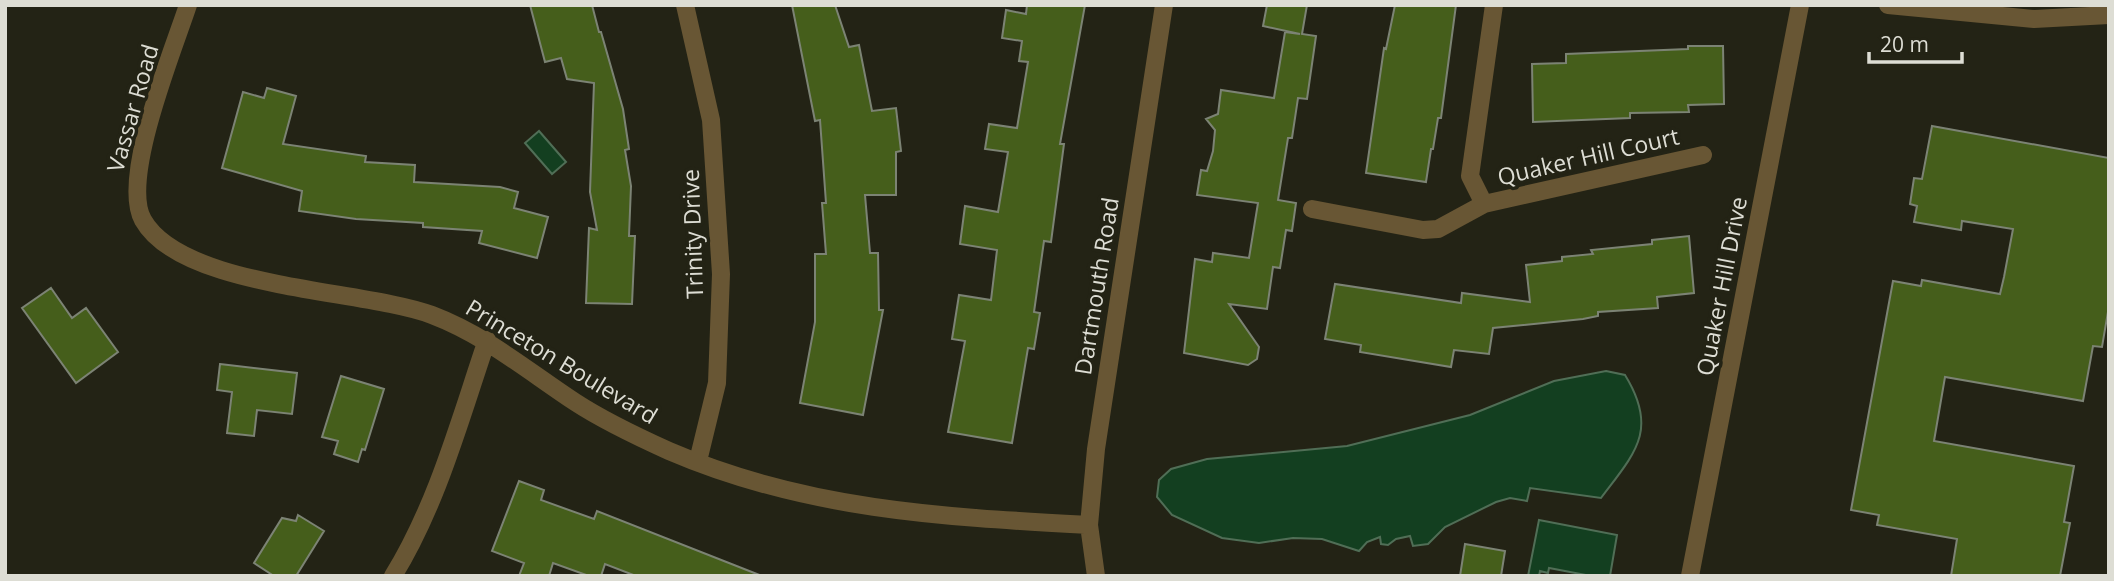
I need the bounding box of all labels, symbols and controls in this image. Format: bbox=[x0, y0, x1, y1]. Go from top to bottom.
scale bar bbox=[1869, 21, 1962, 65]
text: 20 m bbox=[1880, 30, 1929, 58]
street label: Vassar Road bbox=[99, 40, 165, 176]
street label: Quaker Hill Court bbox=[1494, 120, 1682, 192]
street label: Trinity Drive bbox=[674, 169, 710, 299]
street label: Quaker Hill Drive bbox=[1688, 194, 1754, 378]
street label: Dartmouth Road bbox=[1066, 195, 1126, 377]
street label: Princeton Boulevard bbox=[460, 291, 664, 431]

